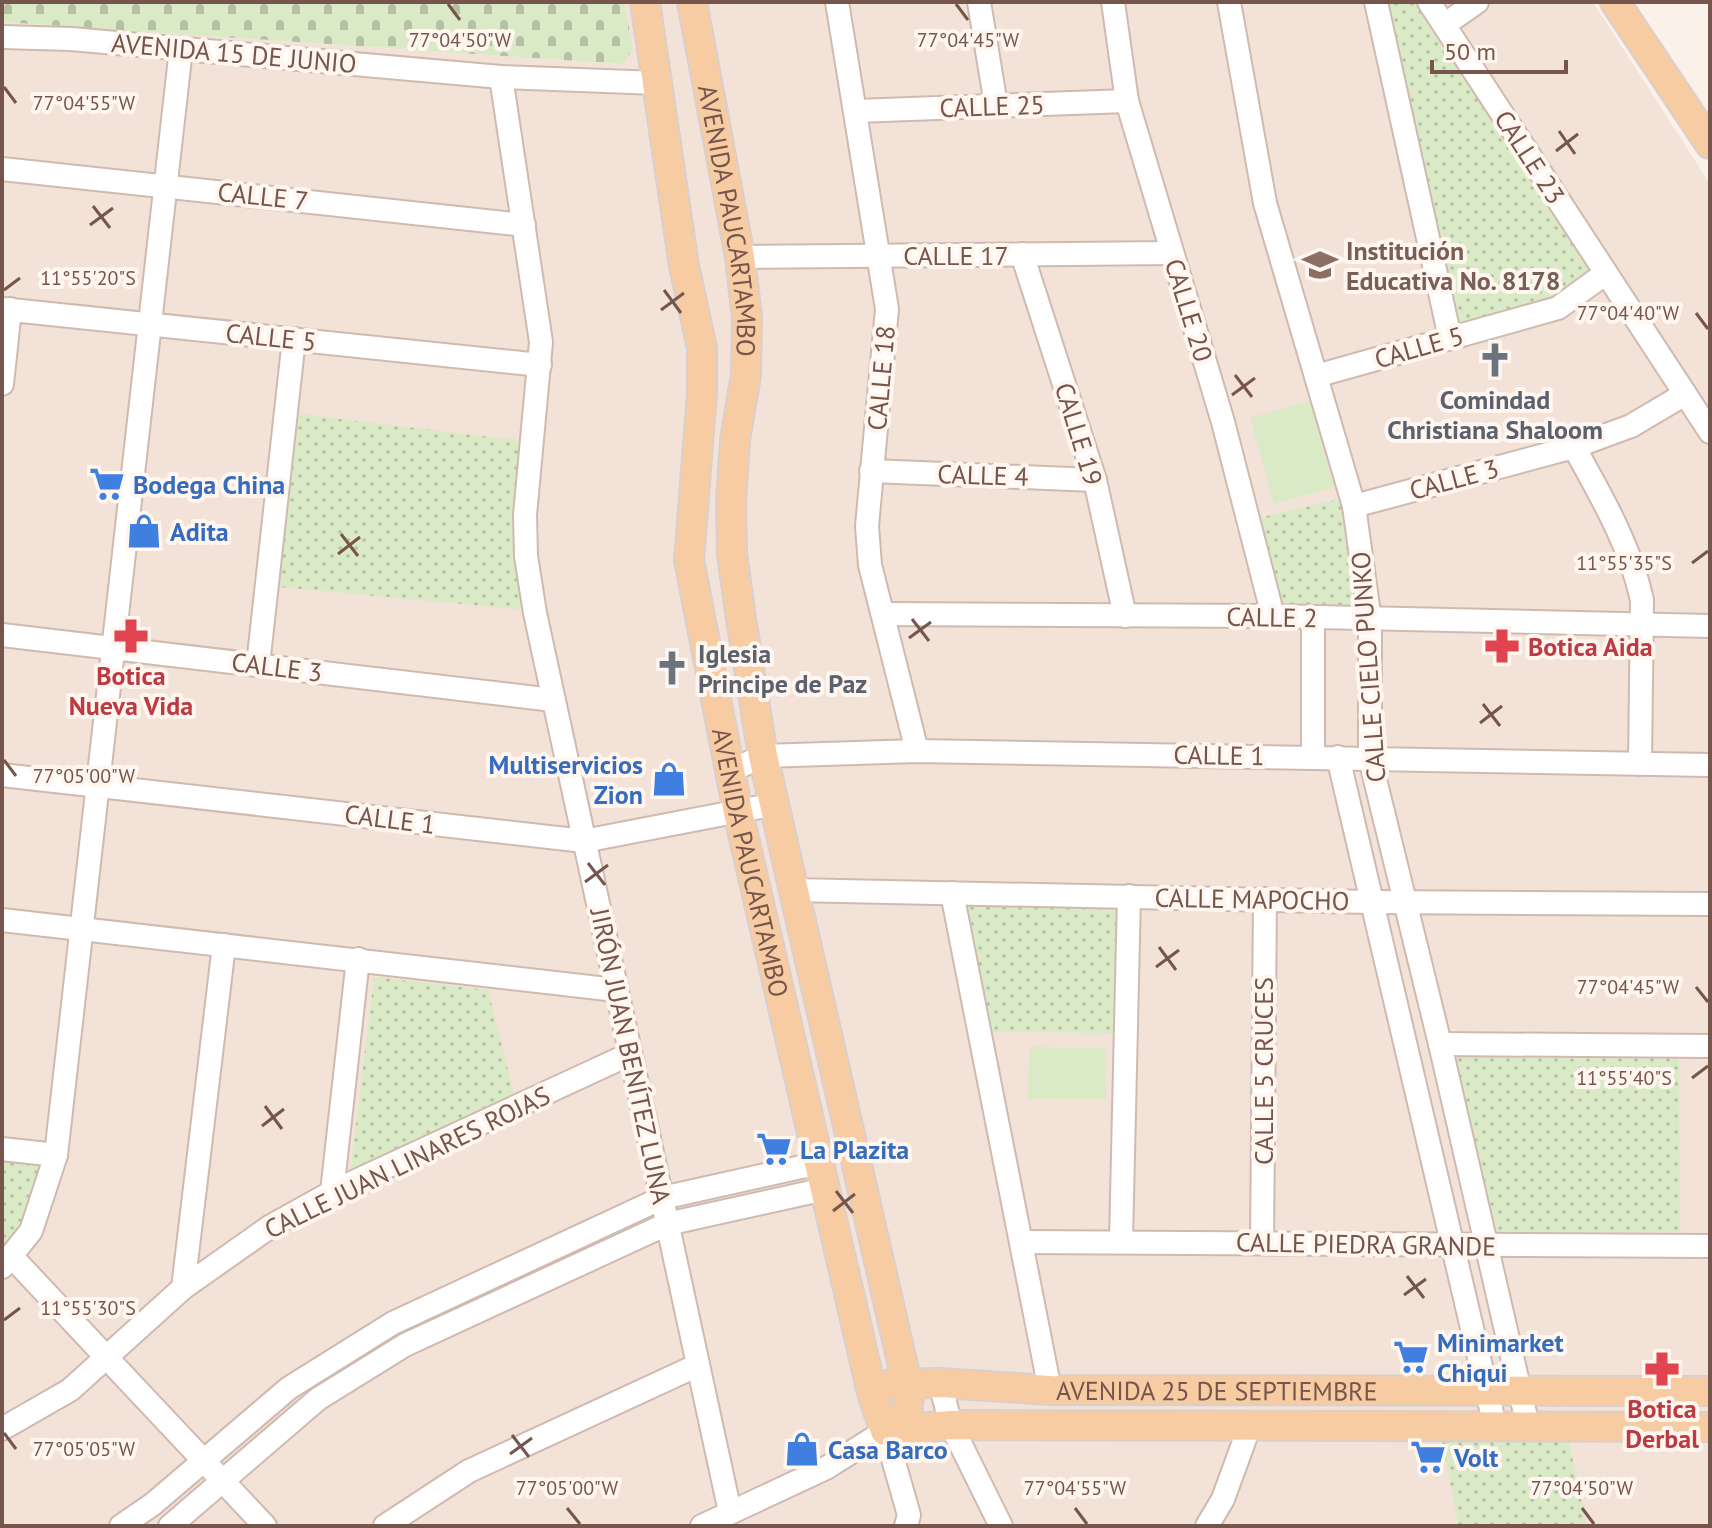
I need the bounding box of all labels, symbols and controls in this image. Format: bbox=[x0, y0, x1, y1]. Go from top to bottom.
scale bar bbox=[1432, 24, 1566, 74]
street label: AVENIDA 15 DE JUNIO bbox=[110, 26, 358, 80]
text: 77°04'50"W bbox=[409, 27, 512, 53]
text: 77°04'45"W bbox=[917, 27, 1020, 53]
text: 50 m bbox=[1444, 36, 1496, 67]
street label: AVENIDA PAUCARTAMBO bbox=[691, 82, 764, 357]
street label: CALLE 25 bbox=[939, 88, 1045, 124]
text: 77°04'55"W bbox=[33, 90, 136, 116]
street label: CALLE 23 bbox=[1487, 104, 1573, 210]
street label: CALLE 7 bbox=[216, 175, 310, 217]
place label: Institución Educativa No. 8178 bbox=[1346, 234, 1561, 297]
street label: CALLE 17 bbox=[903, 239, 1009, 272]
school or university icon: Institución Educativa No. 8178 bbox=[1301, 246, 1339, 284]
street label: CALLE 20 bbox=[1158, 255, 1220, 365]
text: 11°55'20"S bbox=[40, 265, 136, 291]
text: 77°04'40"W bbox=[1577, 300, 1680, 326]
street label: CALLE 5 bbox=[224, 316, 318, 358]
street label: CALLE 5 bbox=[1371, 319, 1467, 375]
street label: CALLE 18 bbox=[860, 324, 902, 432]
church icon: Comindad Christiana Shaloom bbox=[1476, 341, 1514, 379]
street label: CALLE 19 bbox=[1048, 379, 1110, 489]
place label: Comindad Christiana Shaloom bbox=[1387, 383, 1603, 446]
street label: CALLE 3 bbox=[1406, 451, 1502, 507]
street label: CALLE 4 bbox=[937, 457, 1029, 493]
supermarket icon: Bodega China bbox=[88, 465, 126, 503]
place label: Bodega China bbox=[133, 468, 285, 501]
shop icon: Adita bbox=[125, 512, 163, 550]
place label: Adita bbox=[170, 515, 229, 548]
text: 11°55'35"S bbox=[1576, 550, 1672, 576]
street label: CALLE CIELO PUNKO bbox=[1343, 551, 1393, 783]
street label: CALLE 2 bbox=[1226, 600, 1318, 634]
pharmacy icon: Botica Nueva Vida bbox=[112, 617, 150, 655]
pharmacy icon: Botica Aida bbox=[1483, 627, 1521, 665]
place label: Botica Aida bbox=[1528, 630, 1653, 663]
place label: Iglesia Principe de Paz bbox=[698, 637, 867, 700]
street label: CALLE 3 bbox=[230, 645, 324, 689]
church icon: Iglesia Principe de Paz bbox=[653, 649, 691, 687]
place label: Botica Nueva Vida bbox=[69, 659, 193, 722]
street label: AVENIDA PAUCARTAMBO bbox=[705, 725, 797, 1000]
street label: CALLE 1 bbox=[1173, 738, 1265, 772]
place label: Multiservicios Zion bbox=[489, 748, 643, 811]
shop icon: Multiservicios Zion bbox=[650, 760, 688, 798]
text: 77°05'00"W bbox=[33, 763, 136, 789]
street label: CALLE 1 bbox=[343, 797, 437, 841]
street label: CALLE MAPOCHO bbox=[1154, 881, 1350, 917]
street label: JIRÓN JUAN BENÍTEZ LUNA bbox=[583, 904, 678, 1207]
text: 77°04'45"W bbox=[1577, 974, 1680, 1000]
street label: CALLE 5 CRUCES bbox=[1247, 977, 1280, 1165]
text: 11°55'40"S bbox=[1576, 1065, 1672, 1091]
street label: CALLE JUAN LINARES ROJAS bbox=[259, 1078, 555, 1246]
supermarket icon: La Plazita bbox=[755, 1130, 793, 1168]
place label: La Plazita bbox=[800, 1133, 909, 1166]
street label: CALLE PIEDRA GRANDE bbox=[1236, 1225, 1496, 1263]
text: 11°55'30"S bbox=[40, 1295, 136, 1321]
place label: Minimarket Chiqui bbox=[1437, 1326, 1564, 1389]
supermarket icon: Minimarket Chiqui bbox=[1392, 1338, 1430, 1376]
pharmacy icon: Botica Derbal bbox=[1643, 1350, 1681, 1388]
street label: AVENIDA 25 DE SEPTIEMBRE bbox=[1056, 1374, 1378, 1407]
place label: Botica Derbal bbox=[1625, 1392, 1699, 1455]
shop icon: Casa Barco bbox=[783, 1430, 821, 1468]
place label: Casa Barco bbox=[828, 1433, 948, 1466]
text: 77°05'05"W bbox=[33, 1436, 136, 1462]
supermarket icon: Volt bbox=[1409, 1438, 1447, 1476]
place label: Volt bbox=[1453, 1441, 1498, 1474]
text: 77°05'00"W bbox=[516, 1475, 619, 1501]
text: 77°04'55"W bbox=[1024, 1475, 1127, 1501]
text: 77°04'50"W bbox=[1531, 1475, 1634, 1501]

